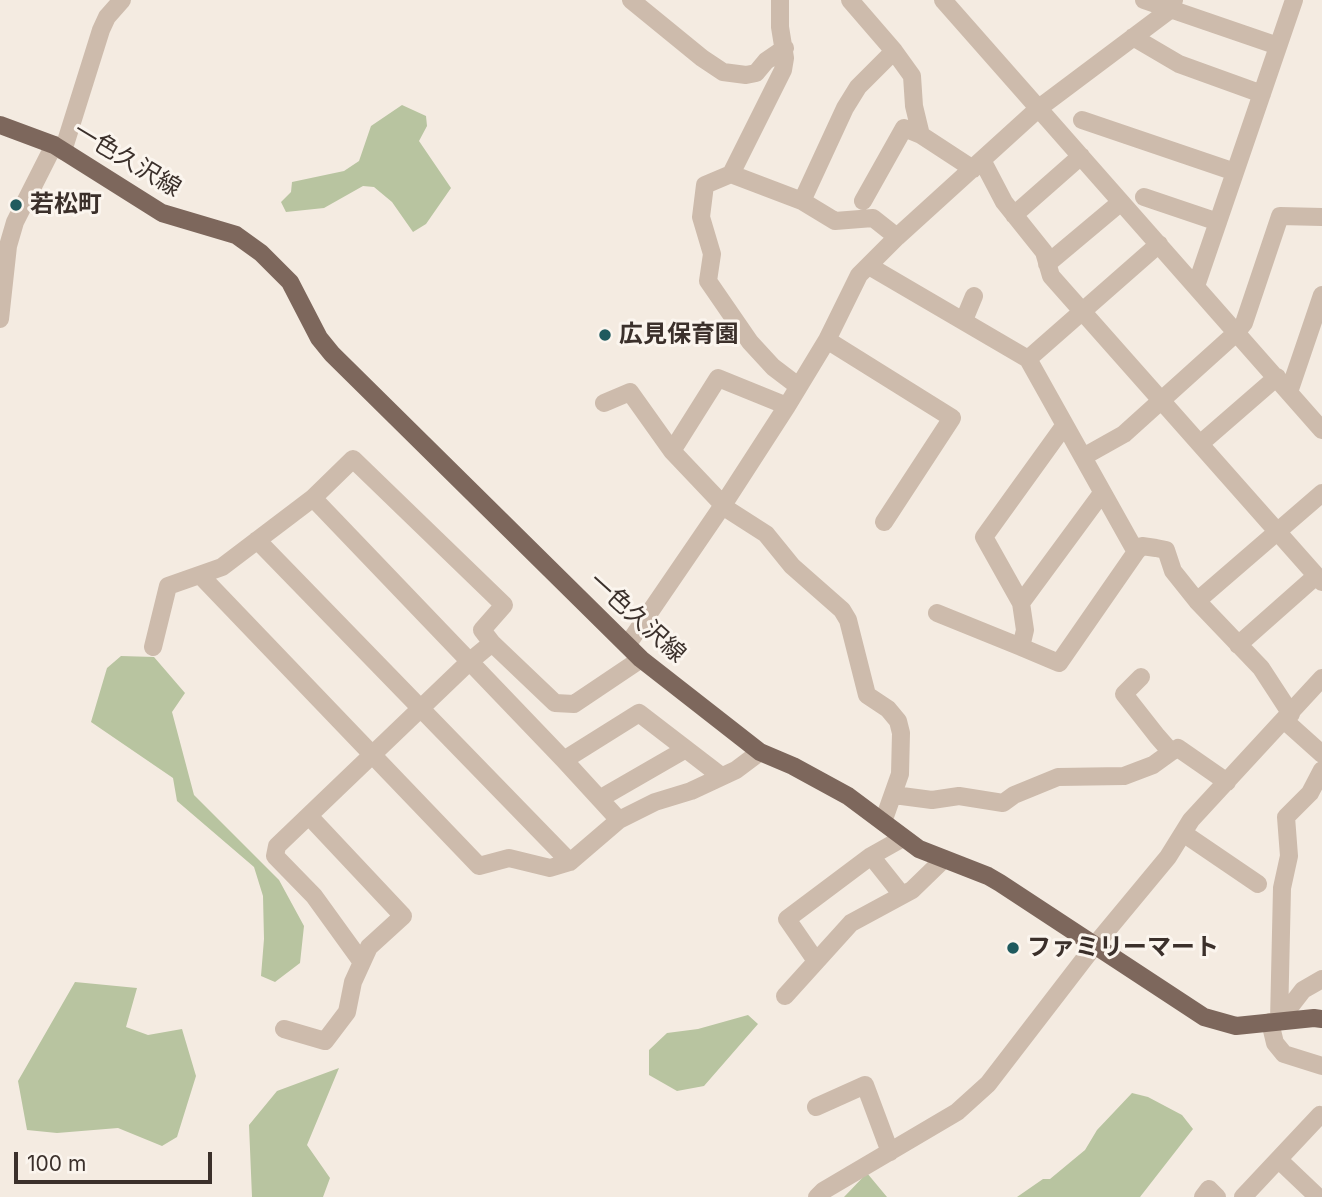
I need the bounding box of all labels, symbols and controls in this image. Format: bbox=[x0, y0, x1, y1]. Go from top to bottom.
street label: 一色久沢線 bbox=[68, 117, 186, 203]
place label: 若松町 bbox=[30, 191, 102, 219]
marker: 若松町 bbox=[8, 197, 24, 213]
place label: 広見保育園 bbox=[619, 321, 739, 349]
marker: 広見保育園 bbox=[597, 327, 613, 343]
street label: 一色久沢線 bbox=[583, 567, 691, 669]
place label: ファミリーマート bbox=[1027, 934, 1219, 962]
marker: ファミリーマート bbox=[1005, 940, 1021, 956]
scale bar bbox=[18, 1138, 215, 1182]
text: 100 m bbox=[27, 1151, 86, 1176]

